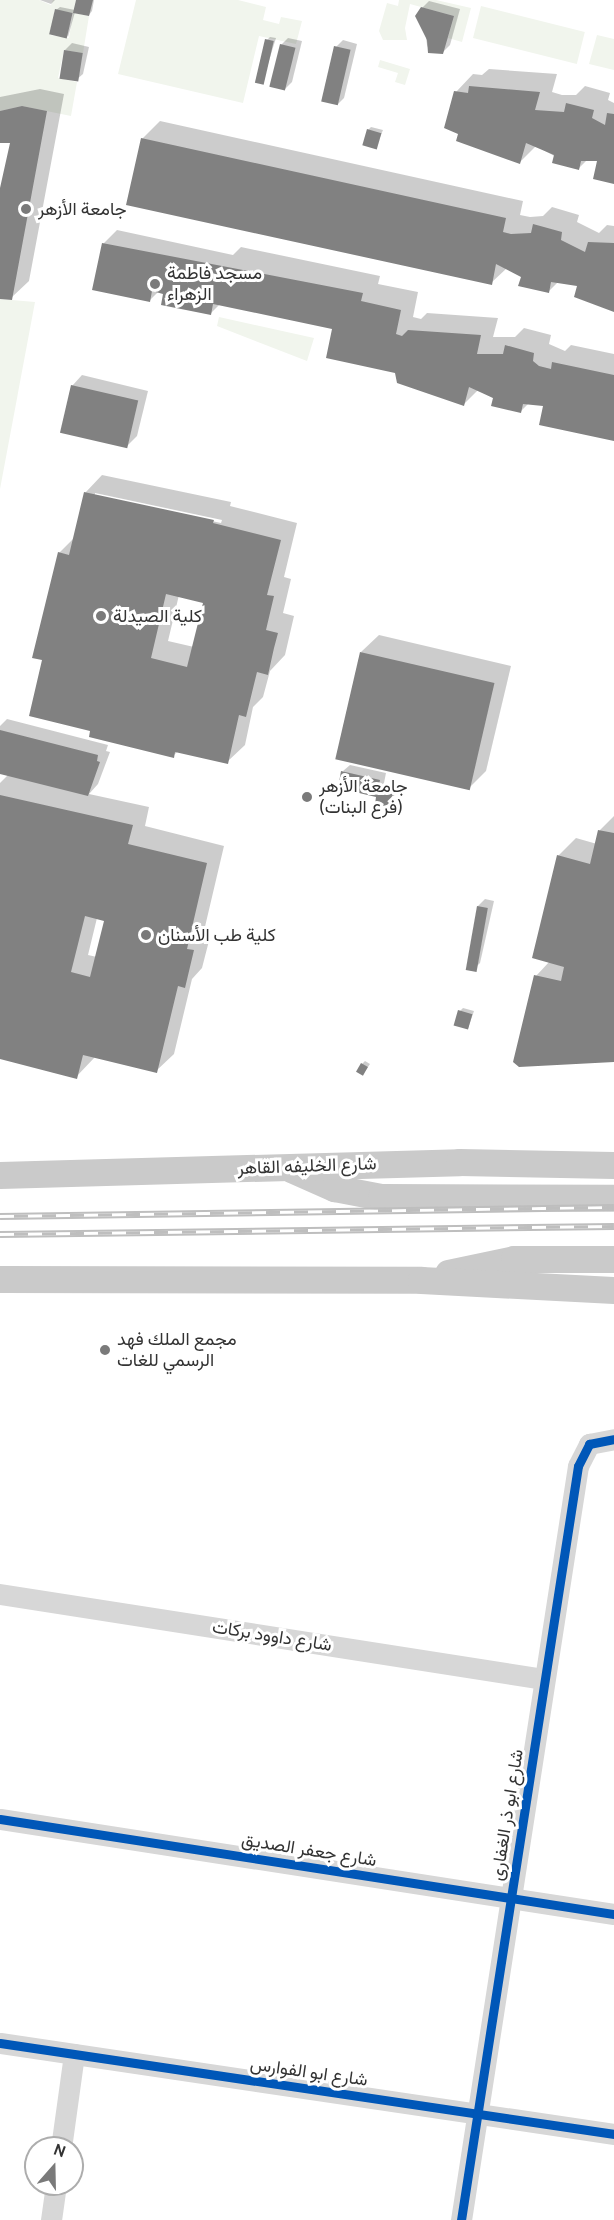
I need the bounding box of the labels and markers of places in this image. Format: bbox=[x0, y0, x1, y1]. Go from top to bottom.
place label: جامعة الأزهر bbox=[38, 198, 127, 220]
marker: جامعة الأزهر bbox=[19, 202, 33, 216]
place label: مسجد فاطمة الزهراء bbox=[167, 263, 262, 306]
marker: مسجد فاطمة الزهراء bbox=[148, 277, 162, 291]
place label: كلية الصيدلة bbox=[113, 605, 202, 627]
marker: كلية الصيدلة bbox=[94, 609, 108, 623]
place label: جامعة الأزهر (فرع البنات) bbox=[319, 776, 408, 818]
marker: جامعة الأزهر (فرع البنات) bbox=[300, 790, 314, 804]
place label: كلية طب الأسنان bbox=[158, 924, 276, 946]
marker: كلية طب الأسنان bbox=[139, 928, 153, 942]
place label: مجمع الملك فهد الرسمي للغات bbox=[117, 1329, 237, 1372]
marker: مجمع الملك فهد الرسمي للغات bbox=[98, 1343, 112, 1357]

